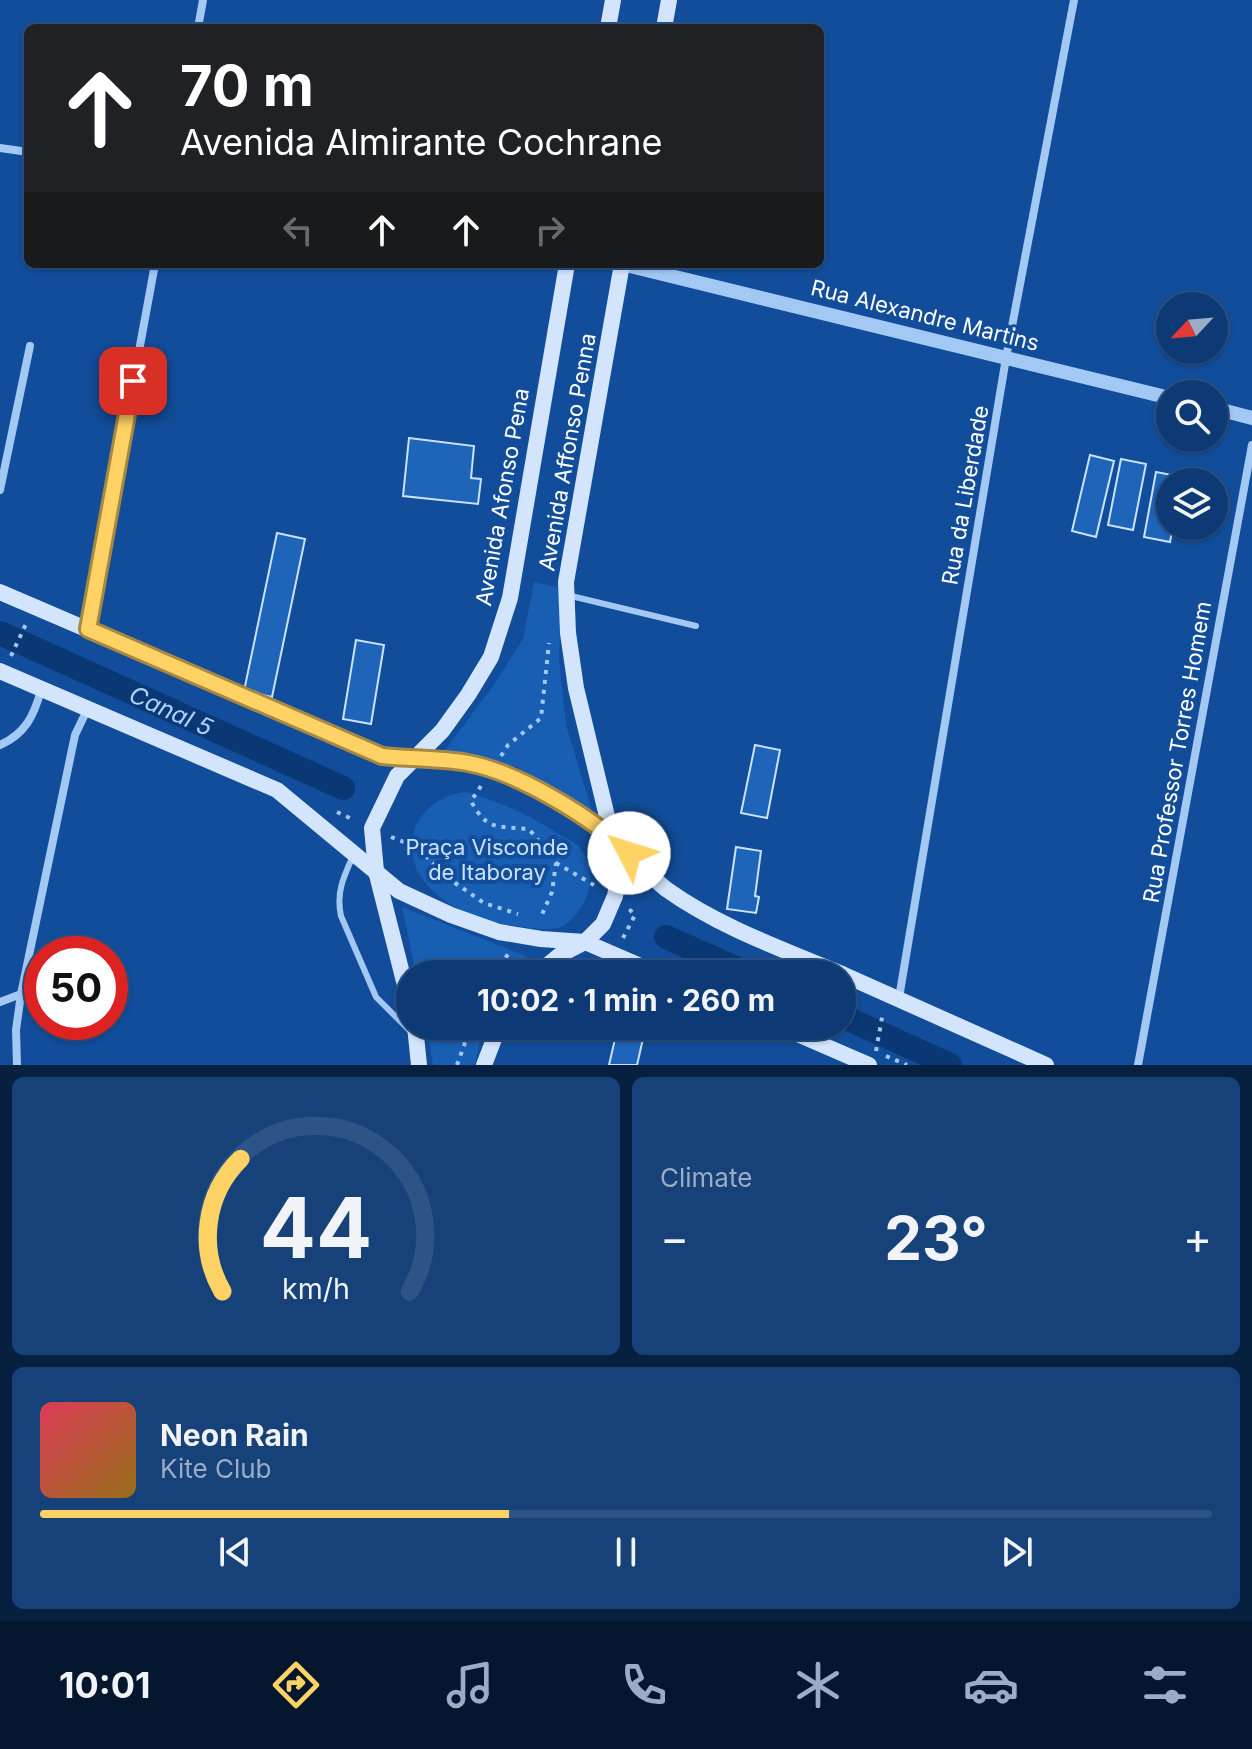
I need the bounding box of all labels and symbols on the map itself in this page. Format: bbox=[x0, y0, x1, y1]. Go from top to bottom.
street label: Rua Alexandre Martins bbox=[808, 274, 1042, 356]
north arrow bbox=[1156, 292, 1228, 364]
street label: Avenida Affonso Penna bbox=[533, 331, 601, 573]
pin bbox=[99, 347, 167, 415]
street label: Avenida Afonso Pena bbox=[470, 386, 534, 608]
street label: Rua da Liberdade bbox=[936, 403, 994, 587]
street label: Rua Professor Torres Homem bbox=[1138, 599, 1216, 905]
water label: Canal 5 bbox=[125, 679, 218, 742]
position arrow bbox=[587, 811, 671, 895]
park label: Praça Visconde de Itaboray bbox=[405, 834, 569, 885]
speed limit sign: 50 bbox=[24, 936, 128, 1040]

